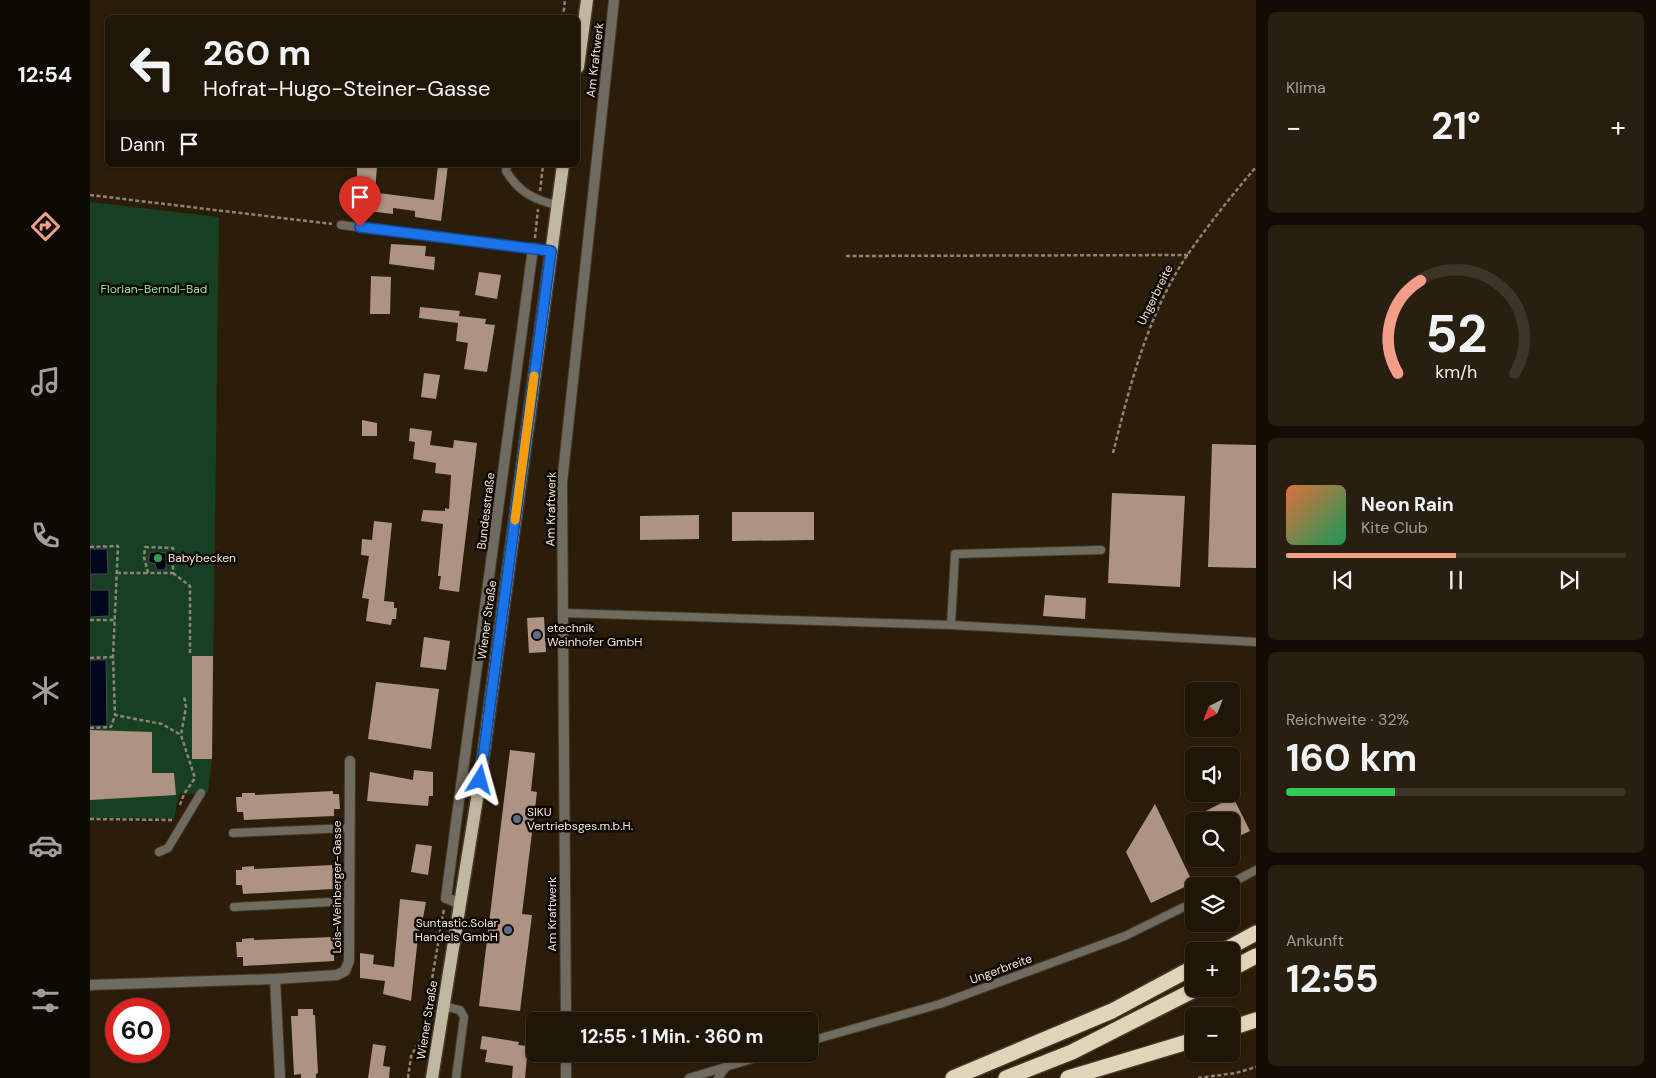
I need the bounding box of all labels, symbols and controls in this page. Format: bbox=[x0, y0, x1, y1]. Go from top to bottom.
street label: Am Kraftwerk bbox=[582, 22, 608, 98]
text: 260 m bbox=[203, 30, 311, 76]
icon: left bbox=[120, 35, 185, 100]
text: 12:54 bbox=[18, 60, 72, 89]
text: Hofrat-Hugo-Steiner-Gasse bbox=[203, 74, 490, 103]
text: Klima bbox=[1286, 77, 1326, 98]
text: 21° bbox=[1431, 101, 1481, 151]
text: − bbox=[1286, 109, 1301, 146]
text: + bbox=[1611, 109, 1626, 146]
icon: arrive bbox=[175, 130, 203, 158]
text: Dann bbox=[120, 132, 165, 157]
pin bbox=[339, 176, 381, 227]
icon: arrive bbox=[346, 183, 374, 211]
icon: directions bbox=[28, 209, 63, 244]
street label: Ungerbreite bbox=[1134, 262, 1177, 328]
park label: Florian-Berndl-Bad bbox=[101, 281, 207, 297]
text: 52 bbox=[1425, 300, 1487, 368]
text: km/h bbox=[1435, 360, 1477, 384]
icon: music bbox=[28, 364, 63, 399]
street label: Bundesstraße bbox=[473, 471, 499, 550]
street label: Am Kraftwerk bbox=[542, 471, 560, 547]
text: Neon Rain bbox=[1361, 492, 1454, 517]
text: Kite Club bbox=[1361, 517, 1428, 538]
icon: phone bbox=[28, 518, 63, 553]
place label: Babybecken bbox=[168, 550, 236, 566]
marker: Babybecken bbox=[152, 552, 164, 564]
icon: previous bbox=[1329, 566, 1357, 594]
icon: pause bbox=[1442, 566, 1470, 594]
icon: next bbox=[1555, 566, 1583, 594]
street label: Wiener Straße bbox=[474, 579, 501, 661]
place label: etechnik Weinhofer GmbH bbox=[547, 620, 642, 650]
marker: etechnik Weinhofer GmbH bbox=[531, 629, 543, 641]
icon: climate bbox=[28, 673, 63, 708]
north arrow bbox=[1185, 682, 1240, 738]
map controls bbox=[1185, 682, 1240, 1062]
text: Reichweite · 32% bbox=[1286, 709, 1409, 730]
text: 160 km bbox=[1286, 733, 1417, 783]
button: sound bbox=[1185, 747, 1240, 802]
position arrow bbox=[453, 753, 505, 805]
place label: SIKU Vertriebsges.m.b.H. bbox=[527, 804, 633, 834]
button: search bbox=[1185, 812, 1240, 867]
marker: SIKU Vertriebsges.m.b.H. bbox=[511, 813, 523, 825]
street label: Lois-Weinberger-Gasse bbox=[329, 820, 345, 954]
icon: car bbox=[28, 828, 63, 863]
street label: Am Kraftwerk bbox=[544, 877, 560, 951]
button: layers bbox=[1185, 877, 1240, 932]
place label: Suntastic.Solar Handels GmbH bbox=[415, 915, 499, 945]
marker: Suntastic.Solar Handels GmbH bbox=[502, 924, 514, 936]
text: Ankunft bbox=[1286, 930, 1344, 951]
button: + bbox=[1185, 942, 1240, 997]
street label: Ungerbreite bbox=[968, 950, 1035, 988]
text: 12:55 bbox=[1286, 954, 1379, 1004]
street label: Wiener Straße bbox=[413, 979, 441, 1061]
icon: filters bbox=[28, 983, 63, 1018]
speed limit sign: 60 bbox=[105, 998, 170, 1063]
button: − bbox=[1185, 1007, 1240, 1062]
text: 12:55 · 1 Min. · 360 m bbox=[581, 1024, 763, 1049]

